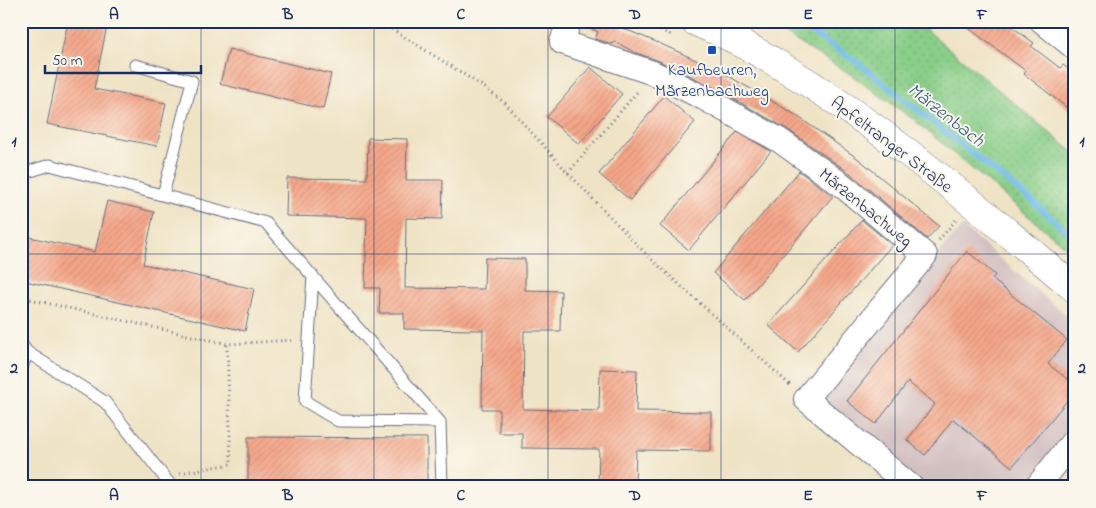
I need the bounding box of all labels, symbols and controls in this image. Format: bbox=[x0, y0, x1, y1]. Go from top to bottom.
text: A bbox=[109, 3, 119, 27]
text: B bbox=[282, 3, 294, 27]
text: C bbox=[457, 3, 466, 27]
text: D bbox=[628, 3, 641, 27]
text: E bbox=[803, 3, 813, 27]
text: F bbox=[976, 3, 988, 27]
scale bar bbox=[45, 42, 201, 74]
marker: Kaufbeuren, Märzenbachweg bbox=[706, 44, 718, 56]
text: 50 m bbox=[52, 50, 83, 72]
place label: Kaufbeuren, Märzenbachweg bbox=[655, 58, 769, 106]
water label: Märzenbach bbox=[901, 77, 990, 155]
street label: Apfeltranger Straße bbox=[824, 91, 958, 202]
text: 1 bbox=[11, 130, 17, 154]
text: 1 bbox=[1079, 130, 1085, 154]
street label: Märzenbachweg bbox=[812, 163, 917, 255]
text: 2 bbox=[9, 357, 18, 381]
text: 2 bbox=[1077, 357, 1086, 381]
text: A bbox=[109, 484, 119, 508]
text: B bbox=[282, 484, 294, 508]
text: C bbox=[457, 484, 466, 508]
text: D bbox=[628, 484, 641, 508]
text: E bbox=[803, 484, 813, 508]
text: F bbox=[976, 484, 988, 508]

